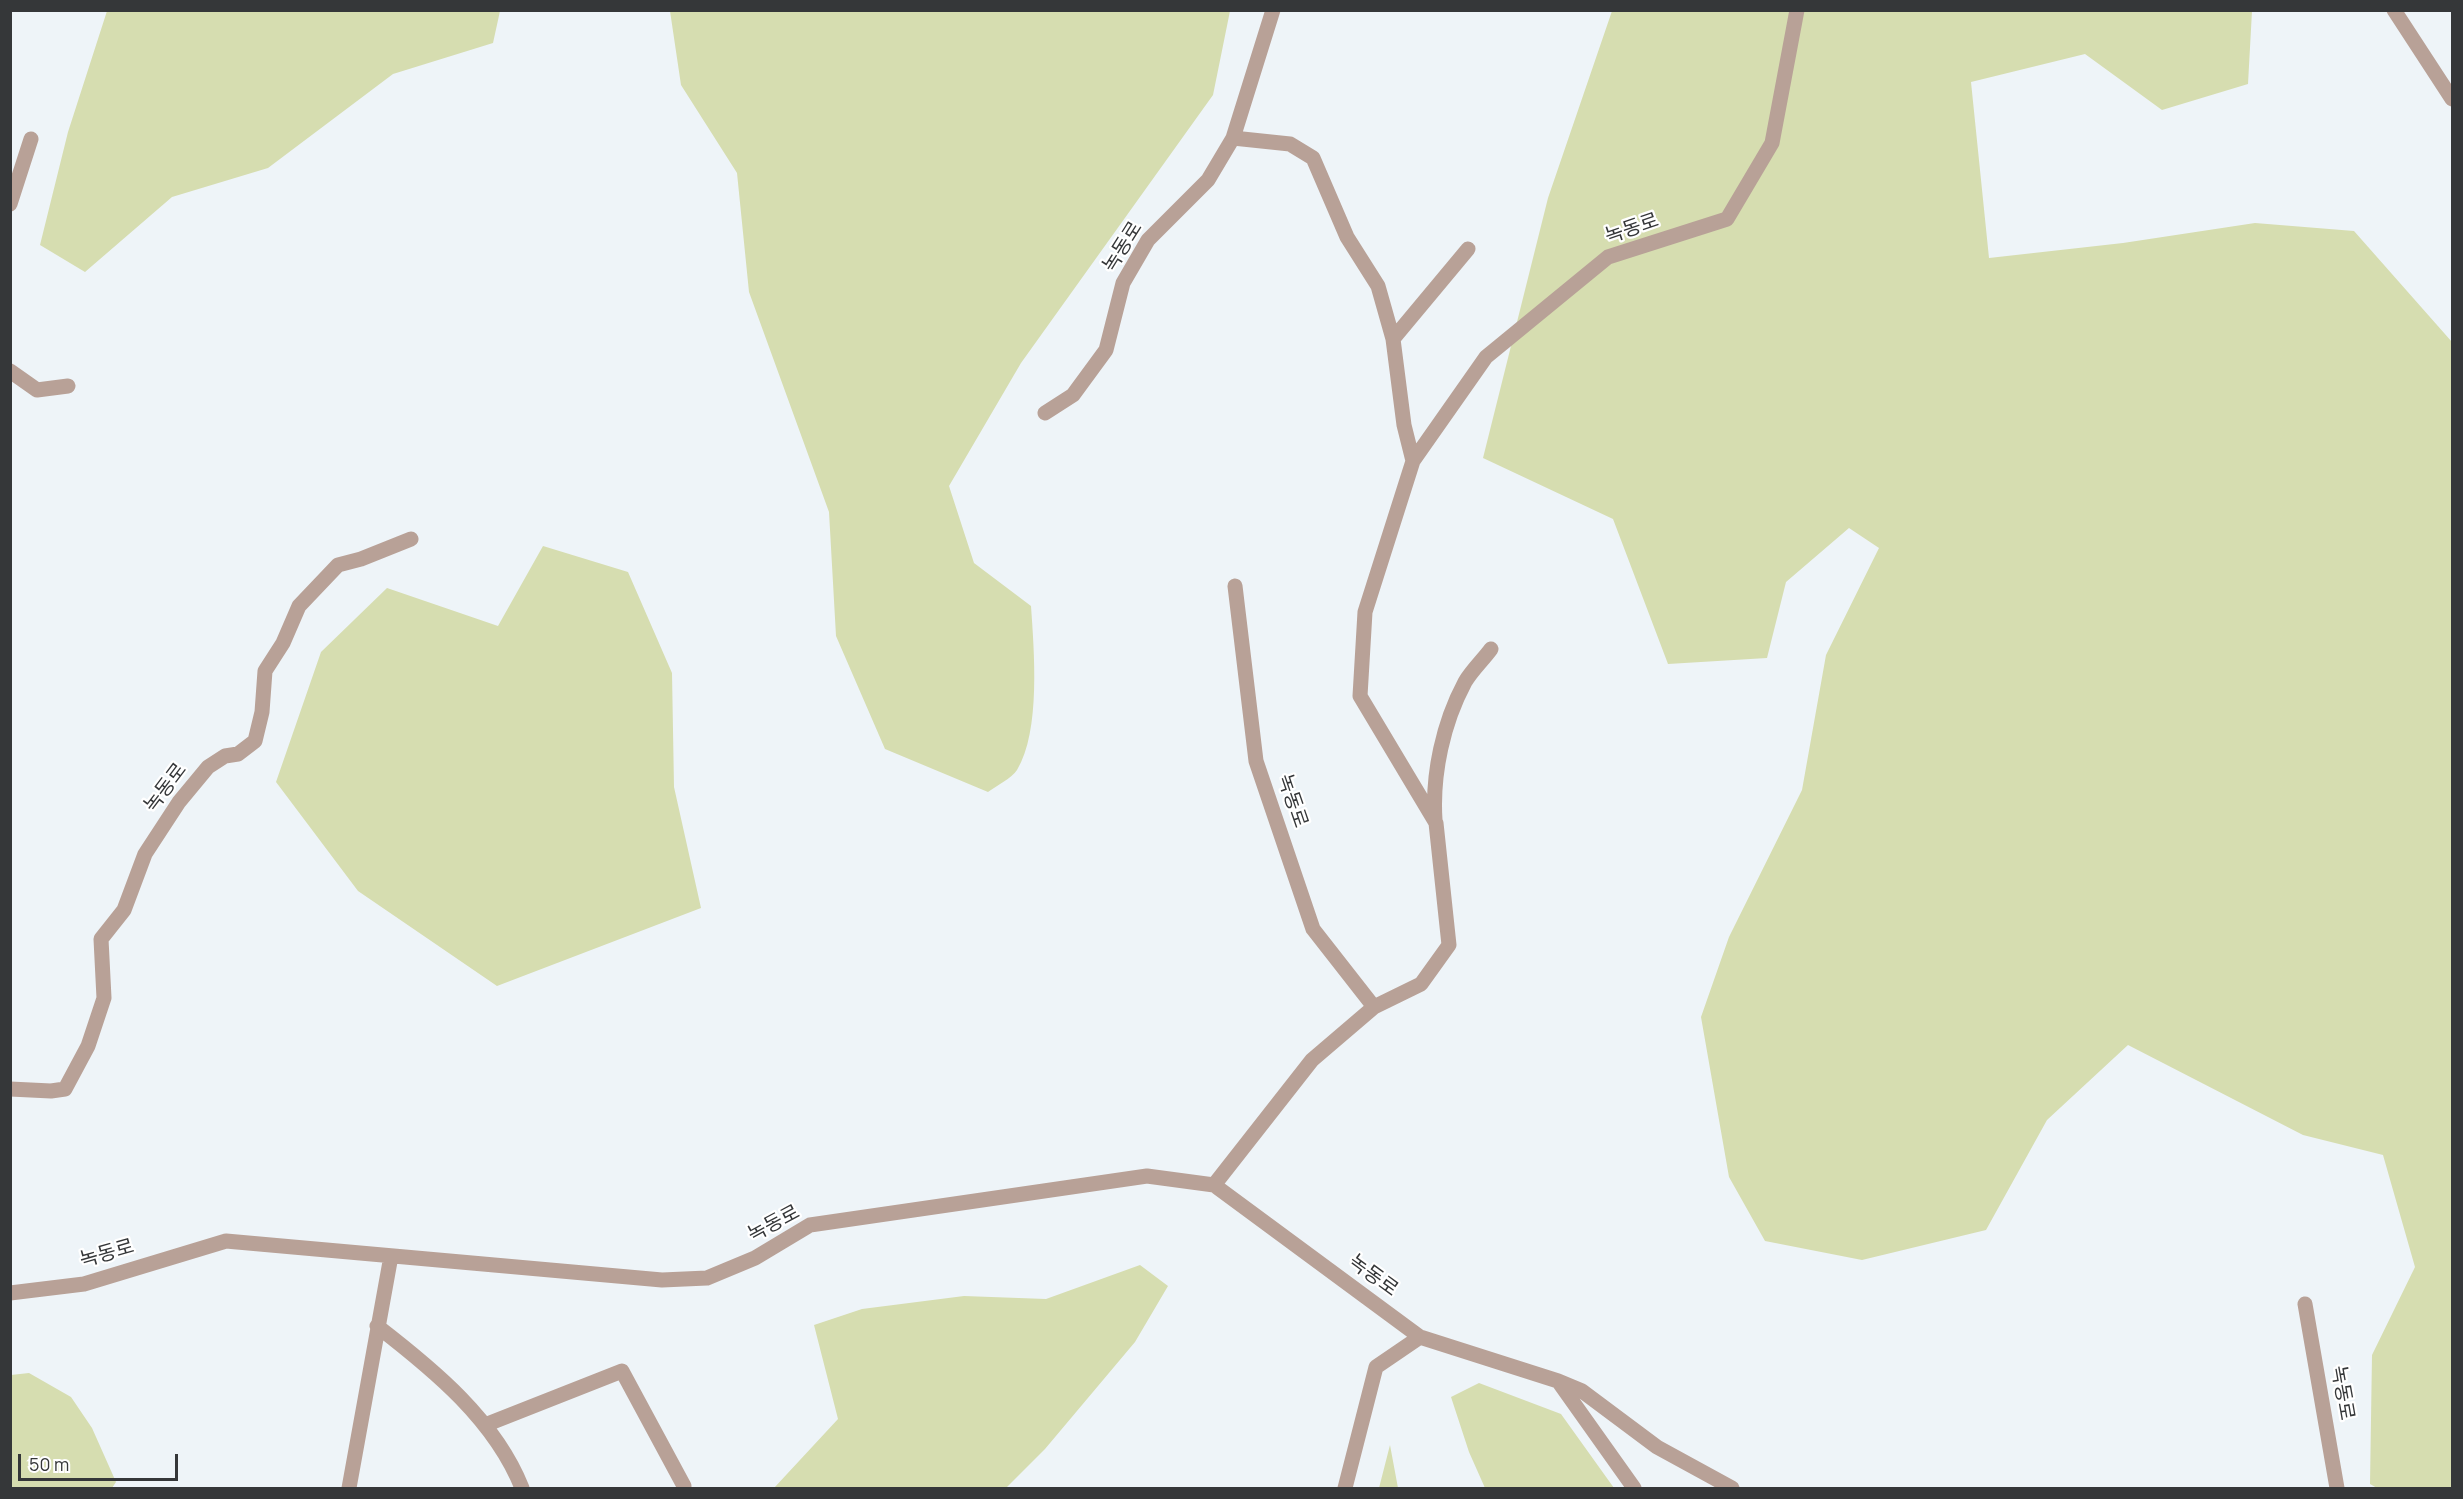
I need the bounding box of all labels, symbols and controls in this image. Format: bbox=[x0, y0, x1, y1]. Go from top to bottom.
street label: 녹동로 bbox=[1602, 209, 1662, 249]
street label: 녹동로 bbox=[1098, 217, 1148, 277]
street label: 녹동로 bbox=[140, 759, 192, 817]
street label: 녹동로 bbox=[1272, 771, 1312, 831]
street label: 녹동로 bbox=[744, 1200, 804, 1248]
street label: 녹동로 bbox=[77, 1235, 137, 1273]
street label: 녹동로 bbox=[1344, 1250, 1402, 1302]
street label: 녹동로 bbox=[2325, 1364, 2359, 1422]
scale bar bbox=[21, 1442, 182, 1480]
text: 50 m bbox=[29, 1452, 69, 1476]

